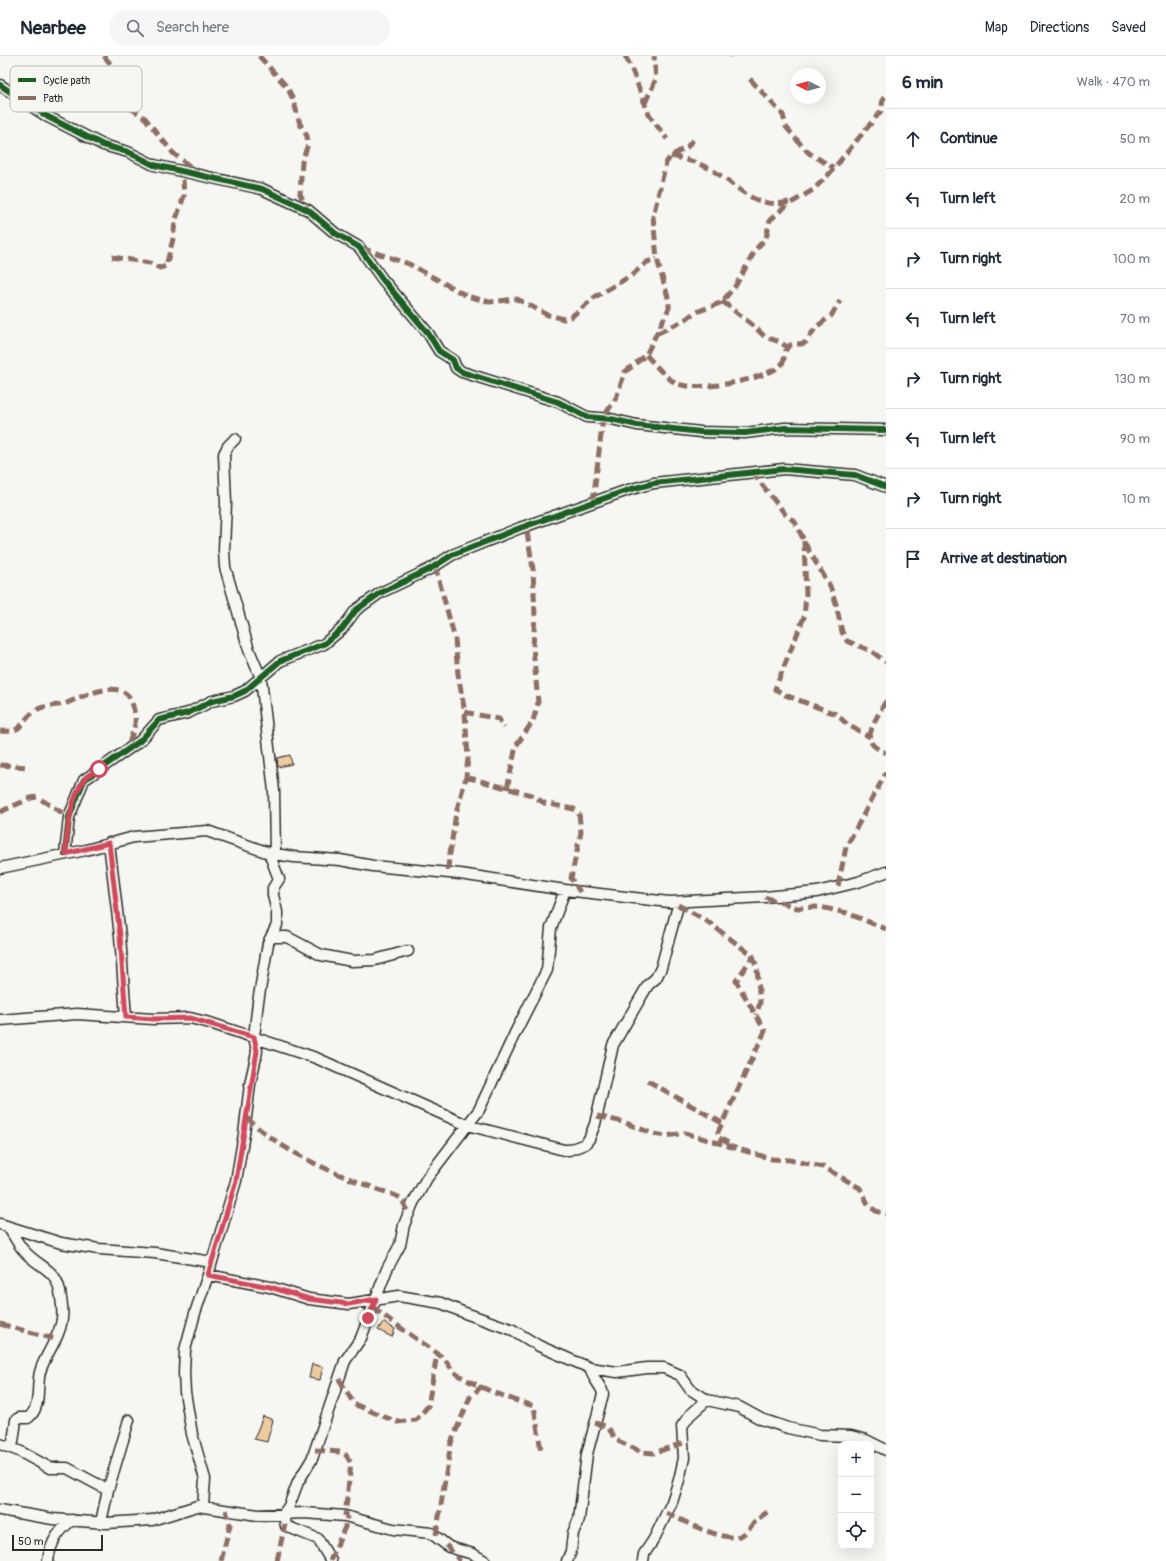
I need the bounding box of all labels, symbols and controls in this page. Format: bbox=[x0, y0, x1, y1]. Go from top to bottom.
search box bbox=[110, 10, 390, 46]
text: Nearbee bbox=[20, 16, 86, 40]
icon: search bbox=[124, 17, 146, 39]
text: Search here bbox=[156, 18, 229, 37]
text: Map bbox=[985, 19, 1008, 36]
text: Directions bbox=[1030, 19, 1089, 36]
text: Saved bbox=[1111, 19, 1146, 36]
legend bbox=[10, 66, 142, 112]
north arrow bbox=[790, 68, 826, 104]
text: 6 min bbox=[902, 72, 943, 93]
text: Cycle path bbox=[43, 74, 90, 87]
text: Walk · 470 m bbox=[1077, 74, 1150, 90]
text: Path bbox=[43, 92, 63, 105]
icon: ahead bbox=[902, 128, 924, 150]
text: Continue bbox=[940, 129, 998, 148]
text: 50 m bbox=[1120, 131, 1150, 147]
icon: left bbox=[902, 188, 924, 210]
text: Turn left bbox=[940, 189, 996, 208]
text: 20 m bbox=[1119, 191, 1150, 207]
icon: right bbox=[902, 248, 924, 270]
text: Turn right bbox=[940, 249, 1001, 268]
text: 100 m bbox=[1113, 251, 1150, 267]
icon: left bbox=[902, 308, 924, 330]
text: Turn left bbox=[940, 309, 996, 328]
text: 70 m bbox=[1120, 311, 1150, 327]
icon: right bbox=[902, 368, 924, 390]
text: Turn right bbox=[940, 369, 1001, 388]
text: 130 m bbox=[1114, 371, 1150, 387]
icon: left bbox=[902, 428, 924, 450]
text: Turn left bbox=[940, 429, 996, 448]
text: 90 m bbox=[1120, 431, 1150, 447]
icon: right bbox=[902, 488, 924, 510]
text: Turn right bbox=[940, 489, 1001, 508]
text: 10 m bbox=[1122, 491, 1150, 507]
icon: arrive bbox=[902, 548, 924, 570]
text: Arrive at destination bbox=[940, 549, 1067, 568]
route start bbox=[90, 760, 108, 778]
route end bbox=[359, 1309, 377, 1327]
map controls bbox=[838, 1441, 874, 1549]
button: + bbox=[838, 1441, 874, 1477]
button: − bbox=[838, 1477, 874, 1513]
button: locate bbox=[838, 1513, 874, 1549]
scale bar bbox=[12, 1533, 103, 1552]
text: 50 m bbox=[18, 1535, 44, 1548]

